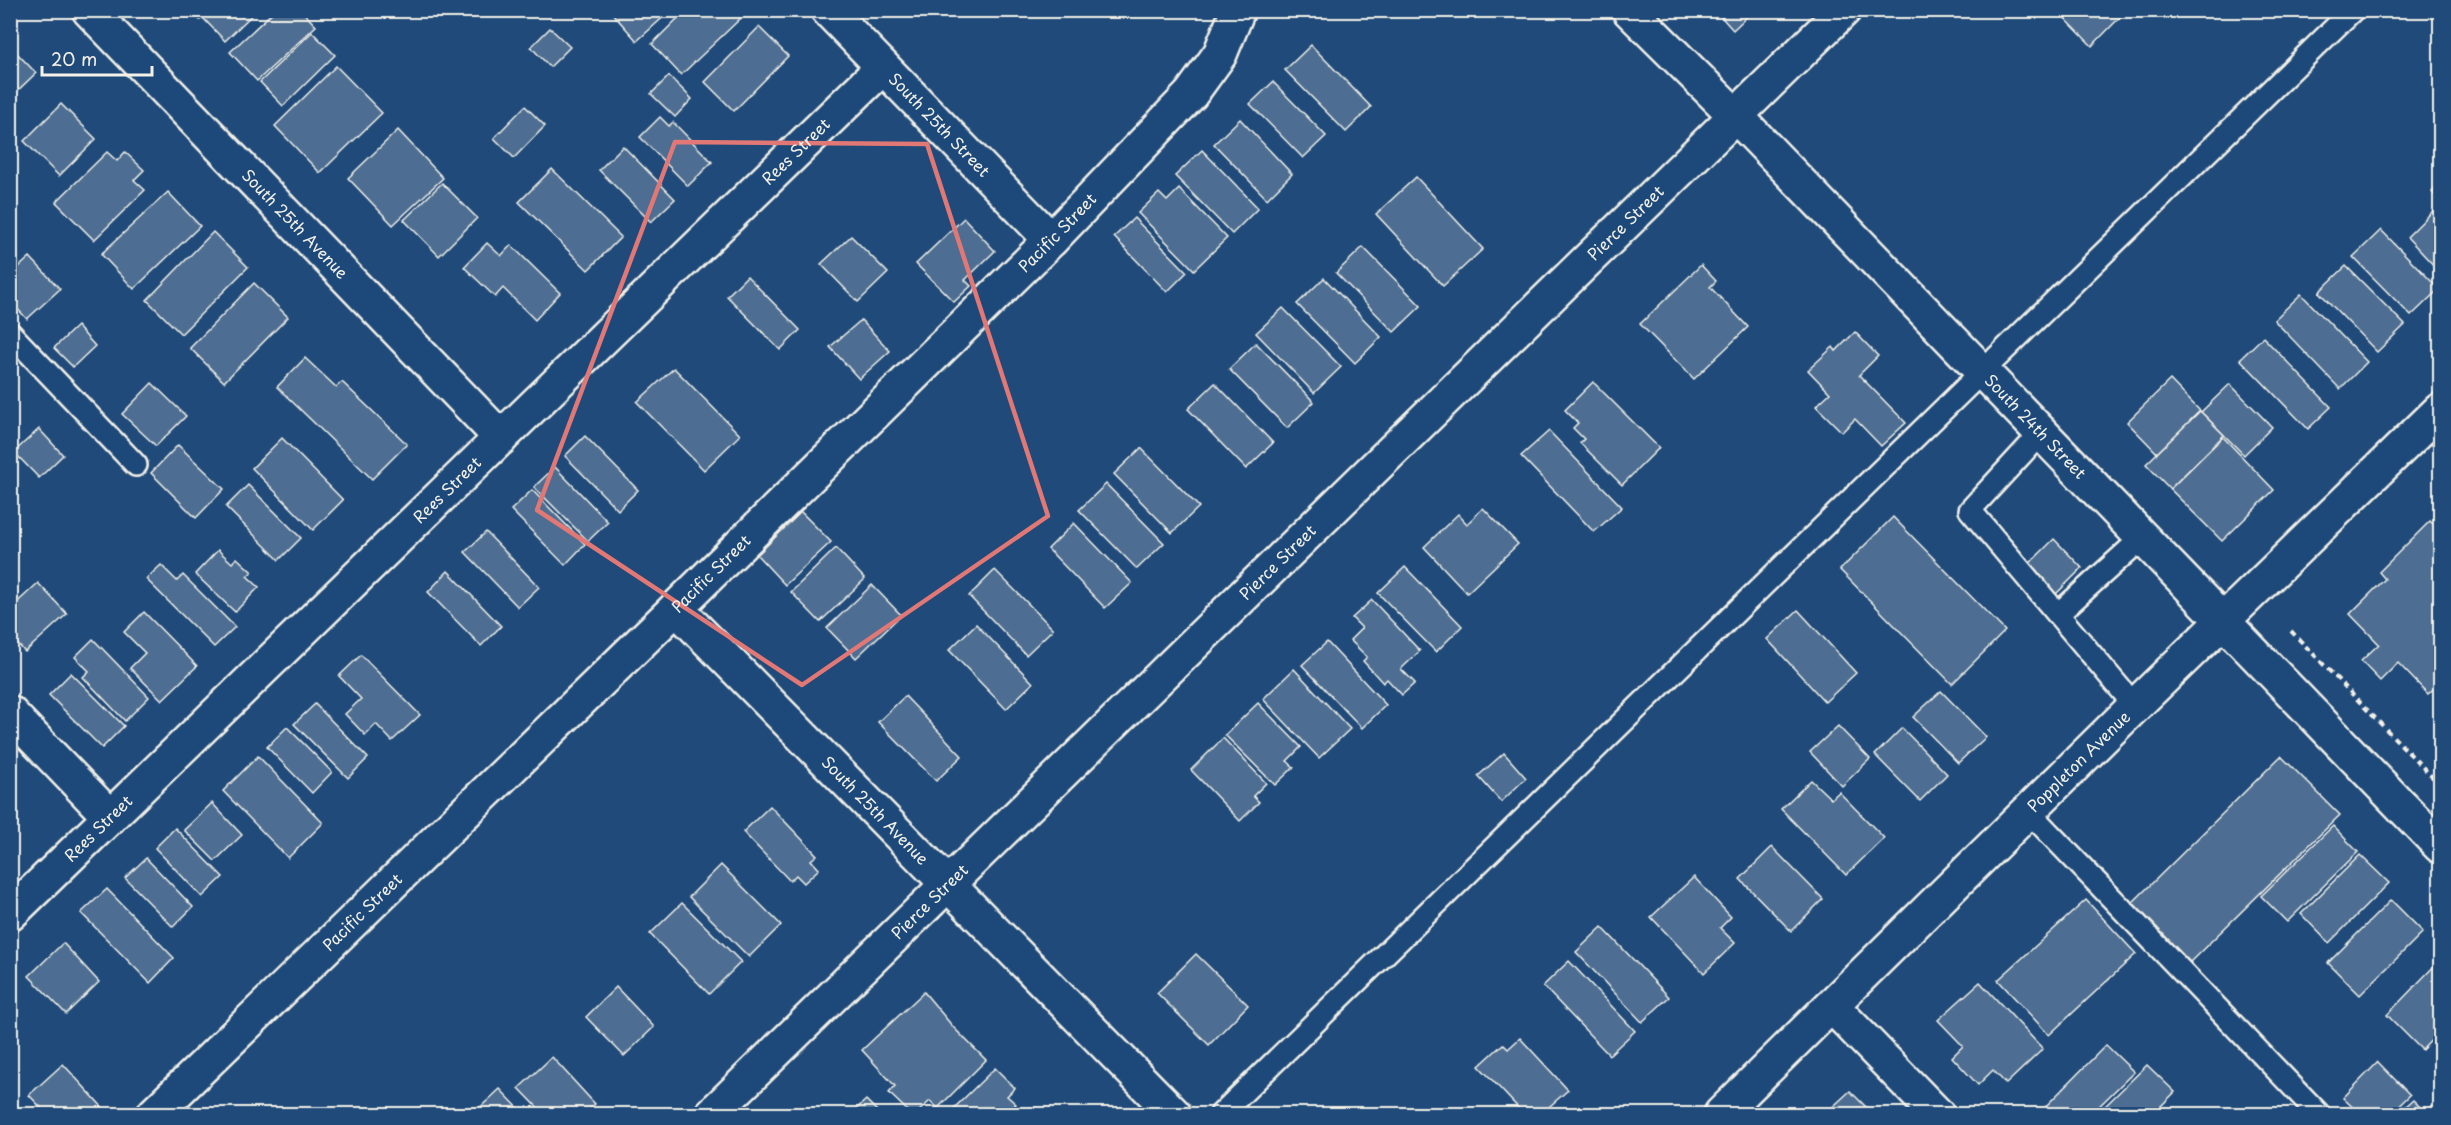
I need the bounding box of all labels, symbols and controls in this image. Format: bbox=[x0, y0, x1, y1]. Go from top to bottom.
scale bar bbox=[42, 39, 152, 77]
text: 20 m bbox=[51, 45, 97, 72]
street label: South 25th Street bbox=[884, 67, 997, 182]
street label: Rees Street bbox=[756, 112, 835, 190]
street label: South 25th Avenue bbox=[237, 163, 354, 284]
street label: Pierce Street bbox=[1581, 179, 1669, 266]
street label: Pacific Street bbox=[1012, 187, 1102, 277]
street label: South 24th Street bbox=[1980, 368, 2093, 484]
street label: Rees Street bbox=[407, 450, 486, 528]
street label: Pierce Street bbox=[1233, 518, 1321, 605]
street label: Pacific Street bbox=[665, 528, 756, 618]
street label: Poppleton Avenue bbox=[2021, 704, 2135, 817]
street label: South 25th Avenue bbox=[817, 750, 935, 870]
street label: Rees Street bbox=[58, 788, 138, 867]
street label: Pierce Street bbox=[885, 857, 973, 944]
street label: Pacific Street bbox=[316, 867, 407, 956]

